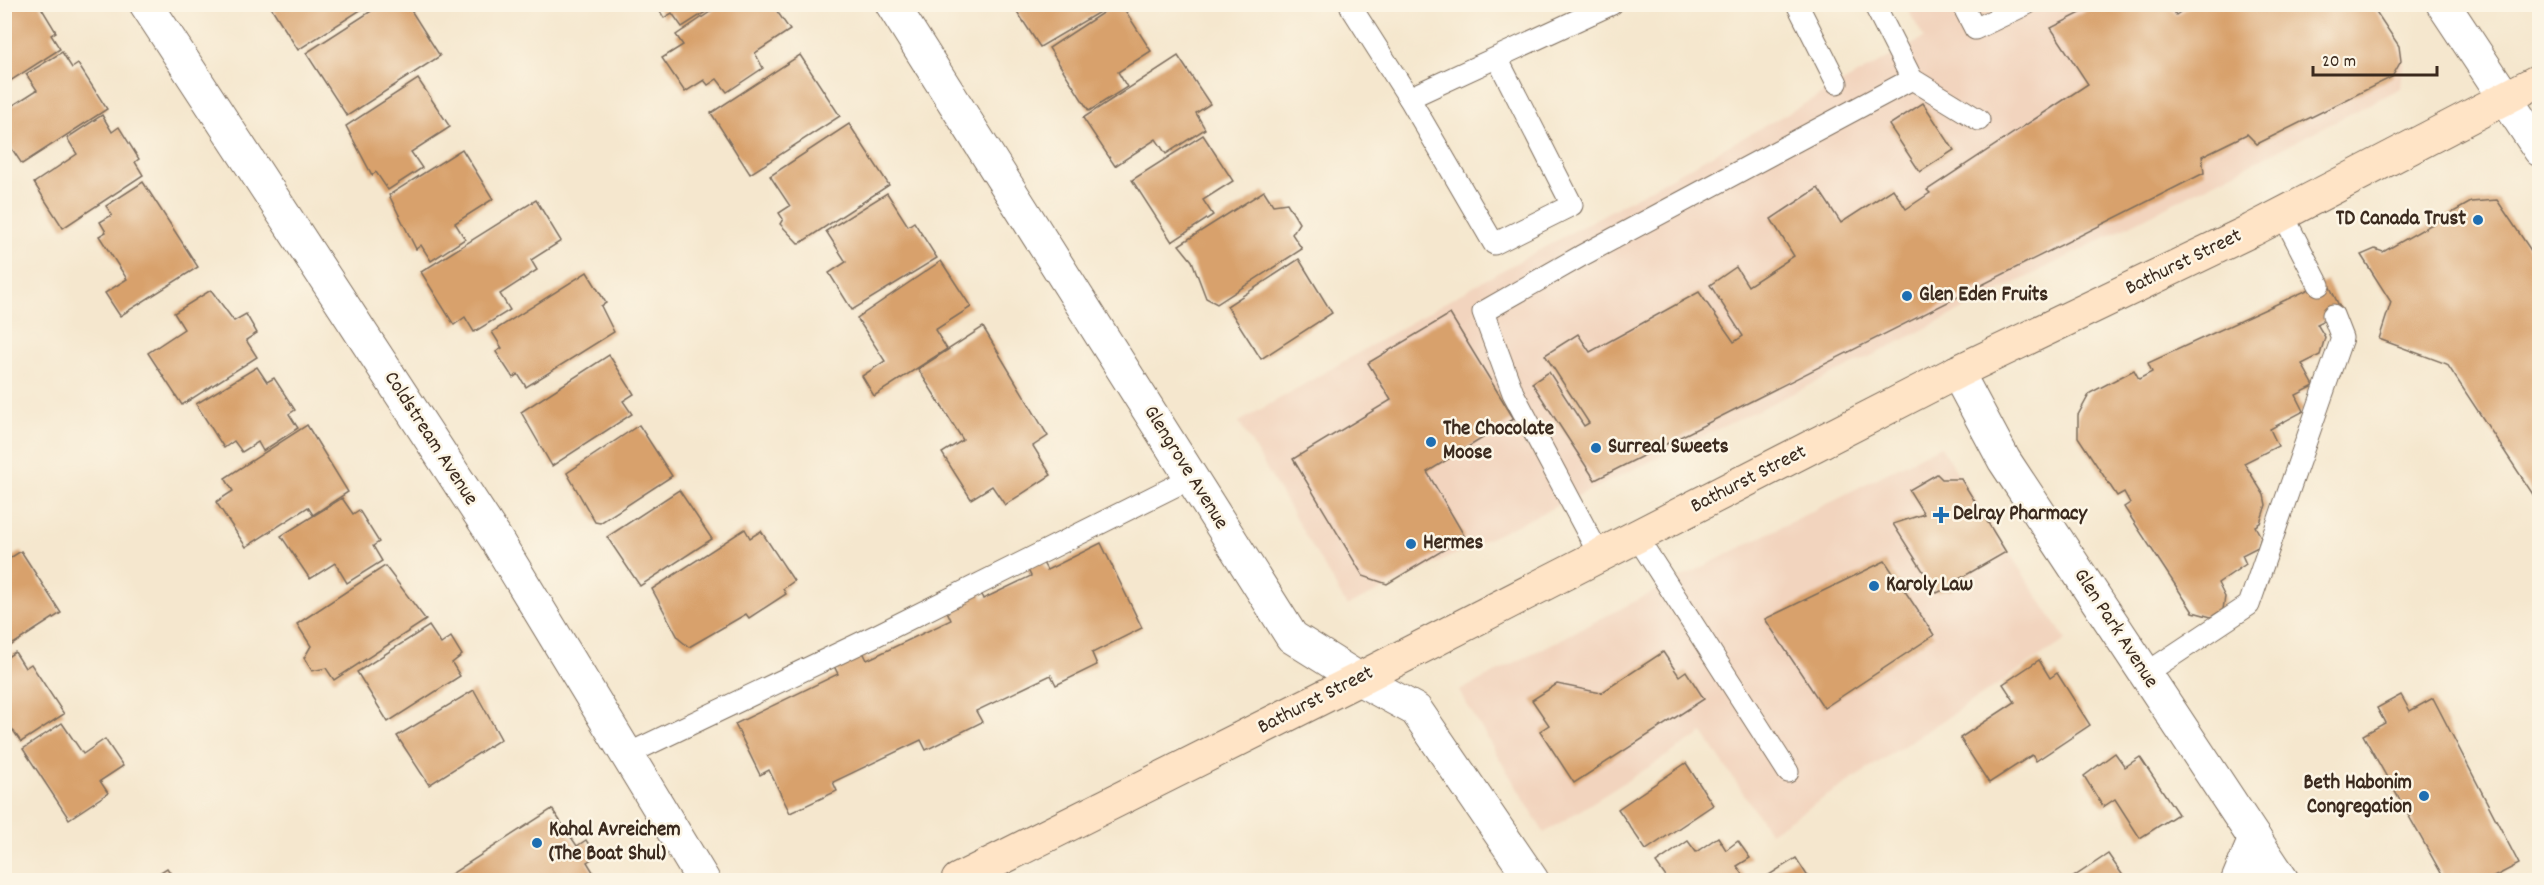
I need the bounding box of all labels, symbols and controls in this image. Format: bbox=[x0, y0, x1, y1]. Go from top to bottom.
scale bar bbox=[2313, 39, 2438, 77]
text: 20 m bbox=[2322, 50, 2356, 75]
place label: TD Canada Trust bbox=[2336, 205, 2466, 235]
marker: TD Canada Trust bbox=[2471, 213, 2485, 227]
street label: Bathurst Street bbox=[2121, 222, 2248, 304]
place label: Glen Eden Fruits bbox=[1919, 281, 2048, 311]
marker: Glen Eden Fruits bbox=[1900, 289, 1914, 303]
street label: Coldstream Avenue bbox=[375, 366, 485, 512]
street label: Glengrove Avenue bbox=[1135, 400, 1235, 536]
place label: The Chocolate Moose bbox=[1443, 415, 1554, 469]
place label: Surreal Sweets bbox=[1608, 433, 1729, 463]
marker: The Chocolate Moose bbox=[1424, 435, 1438, 449]
street label: Bathurst Street bbox=[1686, 438, 1812, 522]
marker: Surreal Sweets bbox=[1589, 441, 1603, 455]
place label: Delray Pharmacy bbox=[1953, 500, 2089, 530]
marker: Delray Pharmacy bbox=[1934, 508, 1948, 522]
place label: Hermes bbox=[1423, 529, 1483, 559]
marker: Hermes bbox=[1404, 537, 1418, 551]
street label: Glen Park Avenue bbox=[2065, 563, 2165, 695]
place label: Karoly Law bbox=[1886, 571, 1973, 601]
marker: Karoly Law bbox=[1867, 579, 1881, 593]
street label: Bathurst Street bbox=[1253, 659, 1379, 743]
place label: Beth Habonim Congregation bbox=[2304, 769, 2412, 823]
marker: Beth Habonim Congregation bbox=[2417, 789, 2431, 803]
place label: Kahal Avreichem (The Boat Shul) bbox=[549, 816, 681, 870]
marker: Kahal Avreichem (The Boat Shul) bbox=[530, 836, 544, 850]

